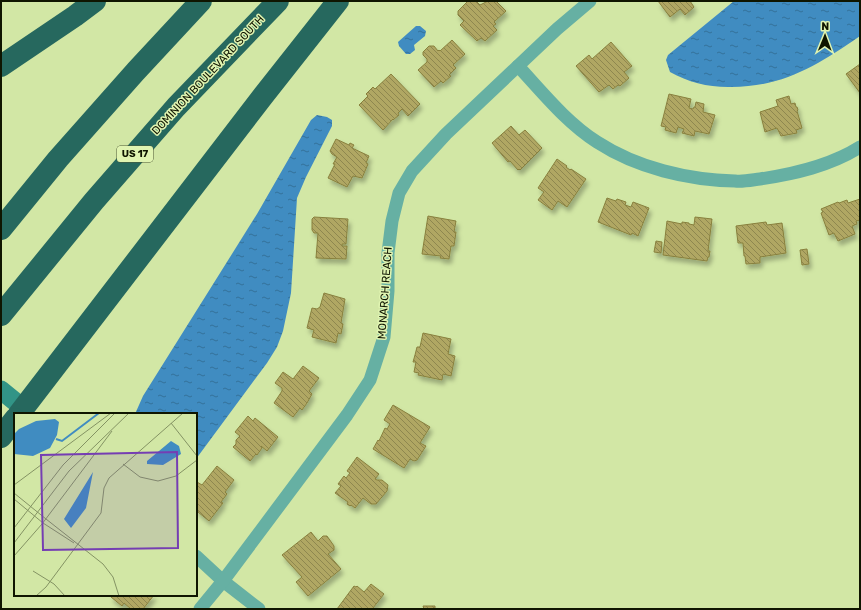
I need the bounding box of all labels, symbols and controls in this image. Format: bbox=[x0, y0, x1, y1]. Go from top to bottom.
street label: DOMINION BOULEVARD SOUTH bbox=[149, 13, 267, 137]
north arrow bbox=[805, 16, 845, 56]
text: N bbox=[821, 20, 829, 33]
road number: US 17 bbox=[117, 146, 153, 162]
street label: MONARCH REACH bbox=[375, 246, 395, 340]
inset map bbox=[14, 413, 197, 596]

